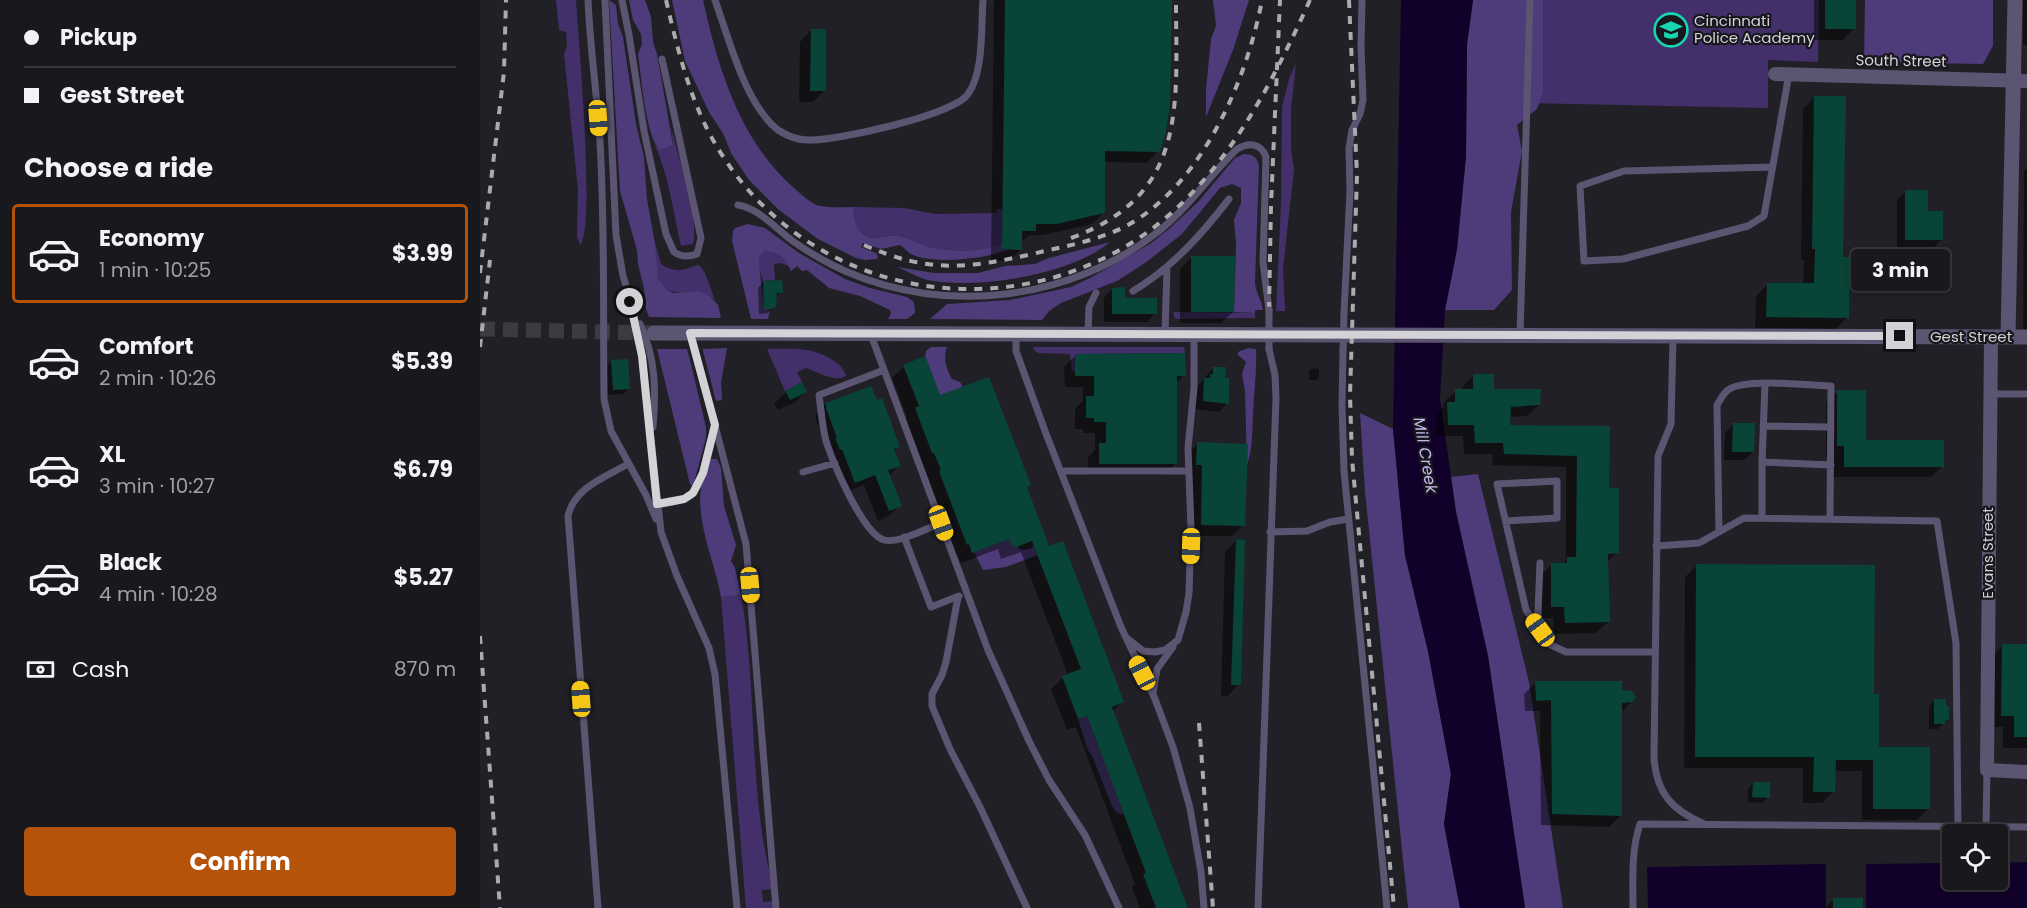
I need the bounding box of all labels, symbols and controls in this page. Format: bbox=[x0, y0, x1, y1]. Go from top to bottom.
place label: Cincinnati Police Academy bbox=[1694, 10, 1815, 48]
school or university icon: Cincinnati Police Academy bbox=[1653, 12, 1689, 48]
text: Pickup bbox=[60, 22, 137, 53]
street label: South Street bbox=[1855, 49, 1947, 72]
text: Gest Street bbox=[60, 80, 184, 111]
car bbox=[588, 99, 608, 137]
text: Choose a ride bbox=[24, 149, 213, 186]
text: Economy bbox=[99, 223, 204, 254]
icon: car bbox=[27, 227, 81, 281]
text: $3.99 bbox=[392, 238, 453, 269]
callout: 3 min bbox=[1850, 249, 1950, 291]
text: 1 min · 10:25 bbox=[99, 256, 211, 284]
text: 3 min bbox=[1872, 256, 1929, 284]
route start bbox=[616, 288, 643, 315]
route end bbox=[1886, 322, 1913, 349]
street label: Gest Street bbox=[1930, 326, 2012, 347]
text: Comfort bbox=[99, 331, 193, 362]
icon: car bbox=[27, 335, 81, 389]
text: $5.39 bbox=[391, 346, 453, 377]
text: 2 min · 10:26 bbox=[99, 364, 217, 392]
water label: Mill Creek bbox=[1408, 415, 1444, 496]
text: XL bbox=[99, 439, 125, 470]
icon: car bbox=[27, 443, 81, 497]
text: $6.79 bbox=[393, 454, 453, 485]
text: 3 min · 10:27 bbox=[99, 472, 215, 500]
car bbox=[926, 503, 956, 543]
street label: Evans Street bbox=[1977, 507, 1998, 599]
car bbox=[1181, 528, 1201, 564]
text: Black bbox=[99, 547, 162, 578]
icon: car bbox=[27, 551, 81, 605]
text: $5.27 bbox=[394, 562, 453, 593]
car bbox=[739, 566, 761, 604]
text: 4 min · 10:28 bbox=[99, 580, 218, 608]
car bbox=[1522, 610, 1558, 650]
icon: cash bbox=[24, 653, 57, 686]
car bbox=[1126, 653, 1158, 693]
text: Cash bbox=[72, 654, 129, 685]
text: 870 m bbox=[394, 655, 456, 683]
car bbox=[571, 680, 591, 718]
map controls bbox=[1942, 824, 2008, 890]
button: locate bbox=[1942, 824, 2008, 890]
button: Confirm bbox=[24, 827, 456, 896]

